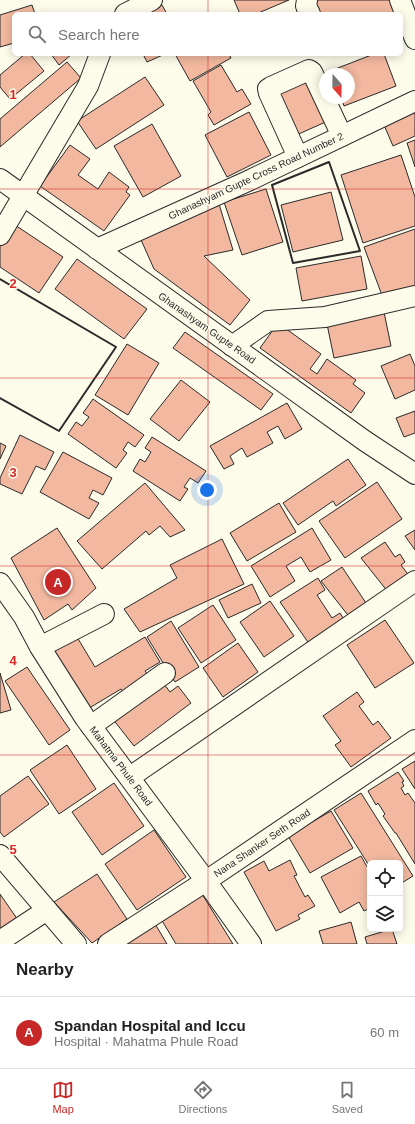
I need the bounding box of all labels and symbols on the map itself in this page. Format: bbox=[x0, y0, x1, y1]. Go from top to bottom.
north arrow bbox=[319, 68, 355, 104]
text: 1 bbox=[9, 87, 17, 102]
street label: Ghanashyam Gupte Cross Road Number 2 bbox=[167, 130, 346, 222]
text: 2 bbox=[9, 276, 17, 291]
street label: Ghanashyam Gupte Road bbox=[156, 290, 258, 366]
text: 3 bbox=[9, 465, 17, 480]
your location bbox=[197, 480, 217, 500]
pin: A bbox=[45, 567, 71, 597]
text: 4 bbox=[9, 653, 17, 668]
street label: Mahatma Phule Road bbox=[87, 724, 155, 808]
street label: Nana Shanker Seth Road bbox=[212, 807, 312, 879]
text: 5 bbox=[9, 842, 17, 857]

